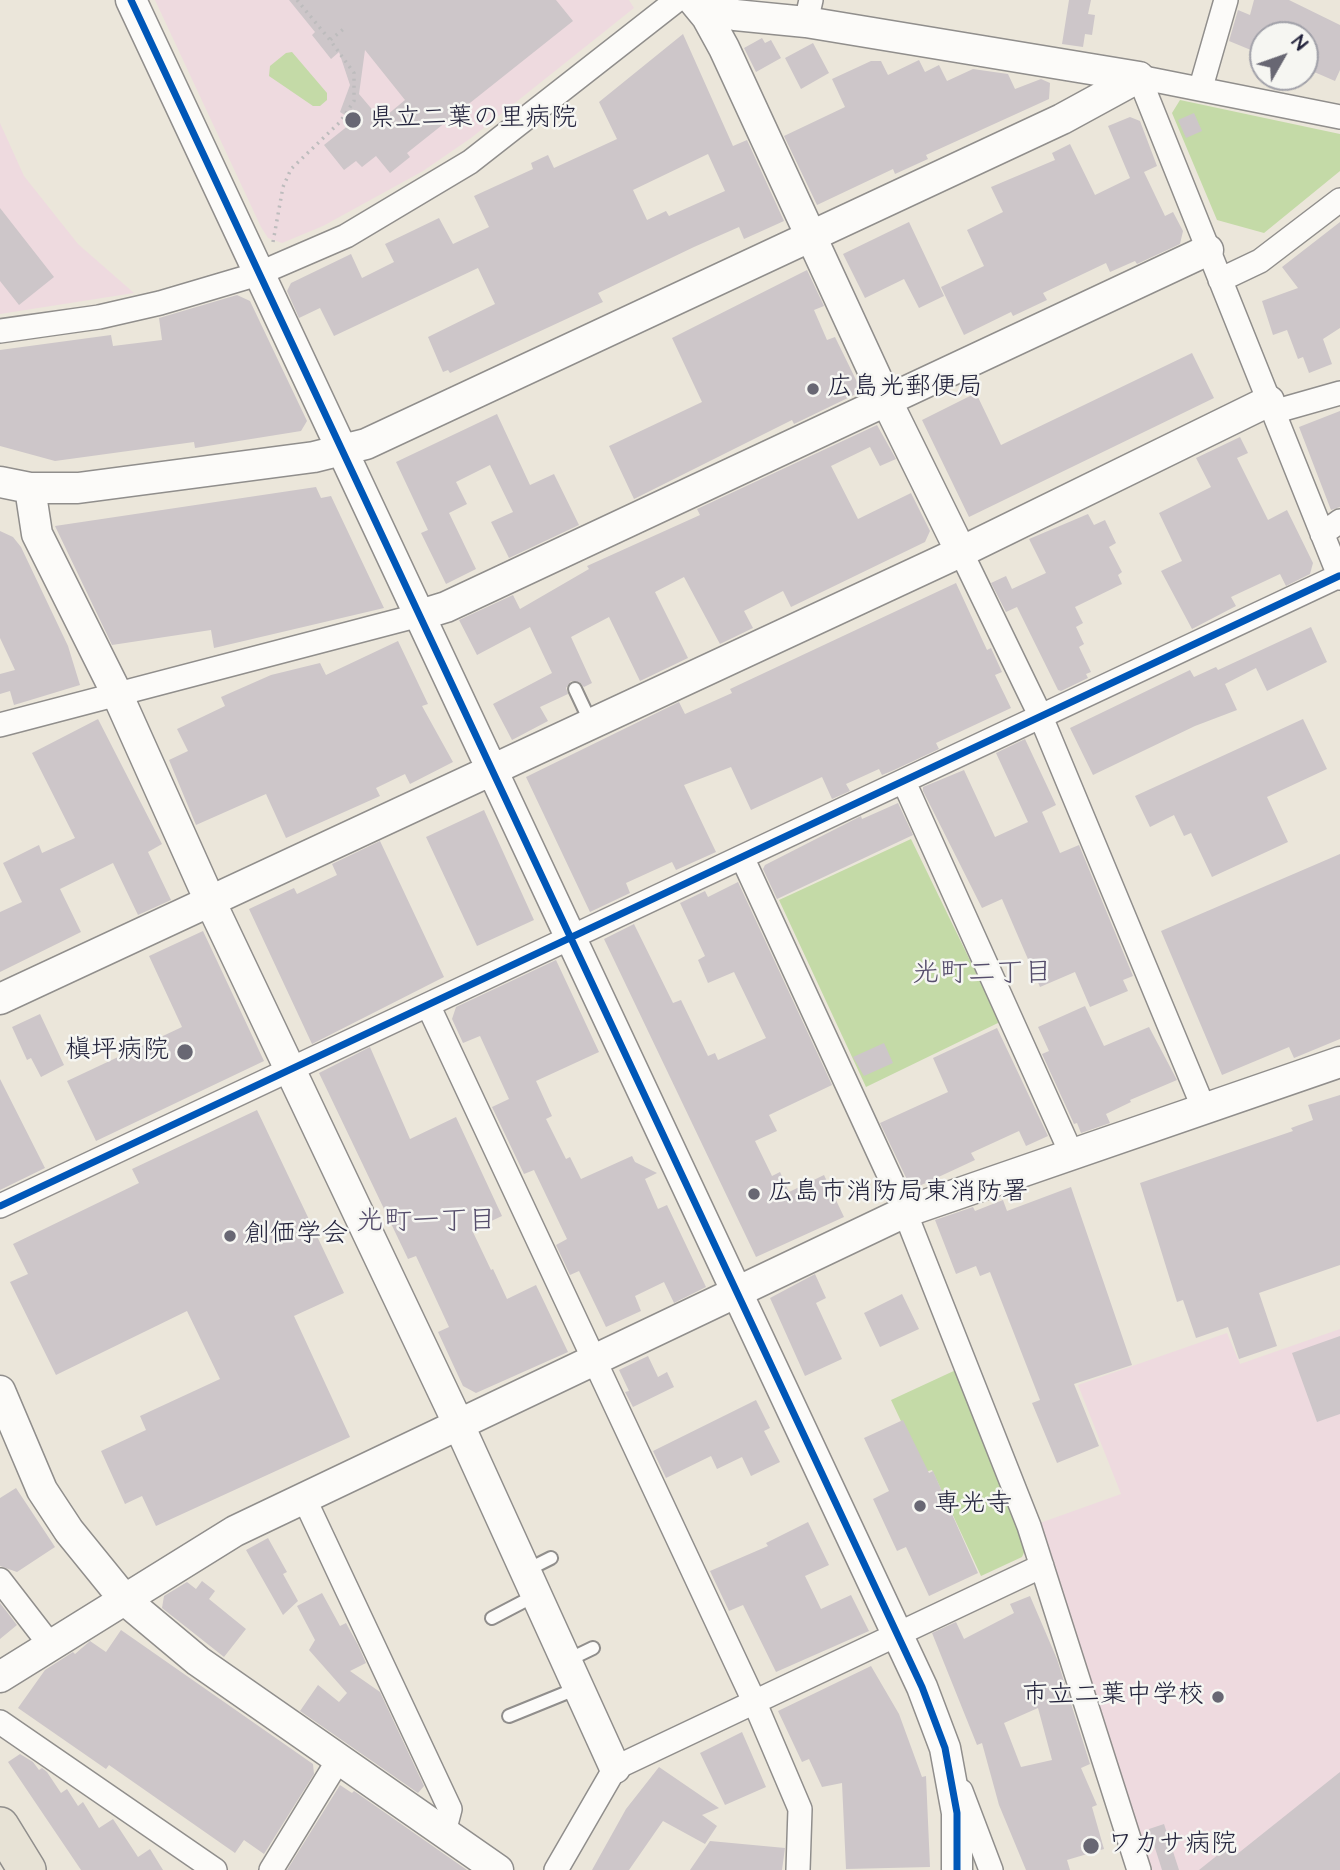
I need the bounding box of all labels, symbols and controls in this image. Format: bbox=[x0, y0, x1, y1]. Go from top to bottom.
north arrow bbox=[1249, 21, 1319, 91]
text: N bbox=[1285, 30, 1313, 57]
place label: 県立二葉の里病院 bbox=[369, 104, 577, 136]
marker: 県立二葉の里病院 bbox=[343, 110, 363, 130]
place label: 広島光郵便局 bbox=[827, 373, 983, 405]
marker: 広島光郵便局 bbox=[805, 381, 821, 397]
district label: 光町二丁目 bbox=[912, 958, 1052, 992]
place label: 槇坪病院 bbox=[65, 1036, 169, 1068]
marker: 槇坪病院 bbox=[175, 1042, 195, 1062]
place label: 広島市消防局東消防署 bbox=[768, 1178, 1028, 1210]
marker: 広島市消防局東消防署 bbox=[746, 1186, 762, 1202]
district label: 光町一丁目 bbox=[356, 1206, 496, 1240]
place label: 創価学会 bbox=[244, 1220, 348, 1252]
marker: 創価学会 bbox=[222, 1228, 238, 1244]
place label: 専光寺 bbox=[934, 1490, 1012, 1522]
marker: 専光寺 bbox=[912, 1498, 928, 1514]
place label: 市立二葉中学校 bbox=[1022, 1681, 1204, 1713]
marker: 市立二葉中学校 bbox=[1210, 1689, 1226, 1705]
place label: ワカサ病院 bbox=[1107, 1830, 1237, 1862]
marker: ワカサ病院 bbox=[1081, 1836, 1101, 1856]

